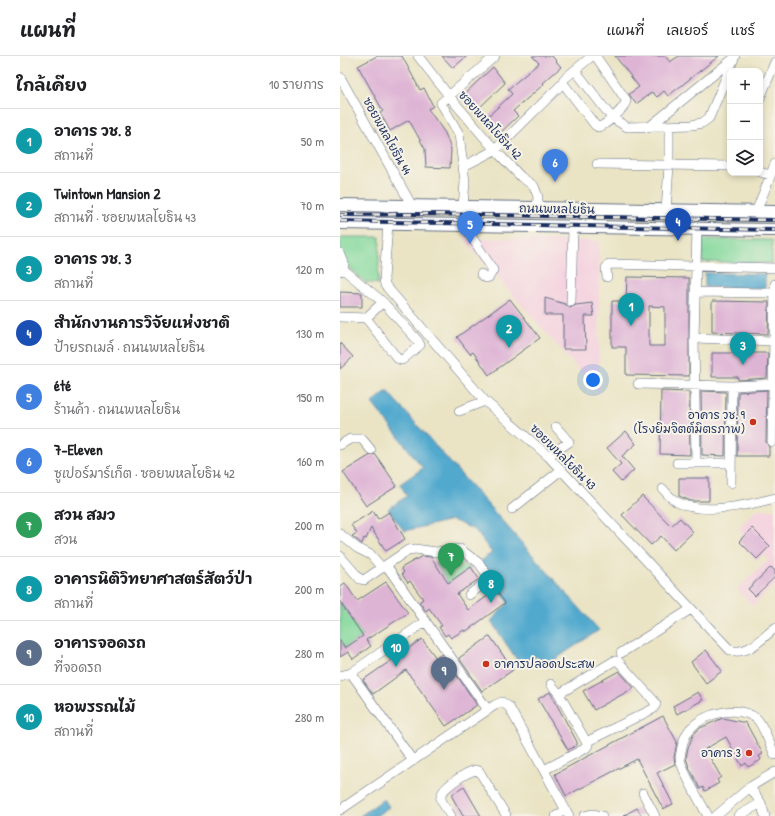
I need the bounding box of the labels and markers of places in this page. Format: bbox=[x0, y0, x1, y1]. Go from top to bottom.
pin: 6 bbox=[542, 149, 568, 182]
pin: 4 bbox=[665, 208, 691, 241]
pin: 5 bbox=[457, 211, 483, 244]
pin: 1 bbox=[618, 293, 644, 326]
pin: 2 bbox=[496, 315, 522, 348]
pin: 3 bbox=[730, 332, 756, 365]
place label: อาคาร วช. 9 (โรงยิมจิตต์มิตรภาพ) bbox=[634, 406, 746, 437]
marker: อาคาร วช. 9 (โรงยิมจิตต์มิตรภาพ) bbox=[748, 417, 758, 427]
pin: 7 bbox=[438, 543, 464, 576]
pin: 8 bbox=[478, 570, 504, 603]
pin: 10 bbox=[383, 634, 409, 667]
place label: อาคารปลอดประสพ bbox=[494, 655, 595, 672]
pin: 9 bbox=[431, 657, 457, 690]
marker: อาคารปลอดประสพ bbox=[481, 659, 491, 669]
place label: อาคาร 3 bbox=[701, 744, 741, 761]
marker: อาคาร 3 bbox=[744, 748, 754, 758]

